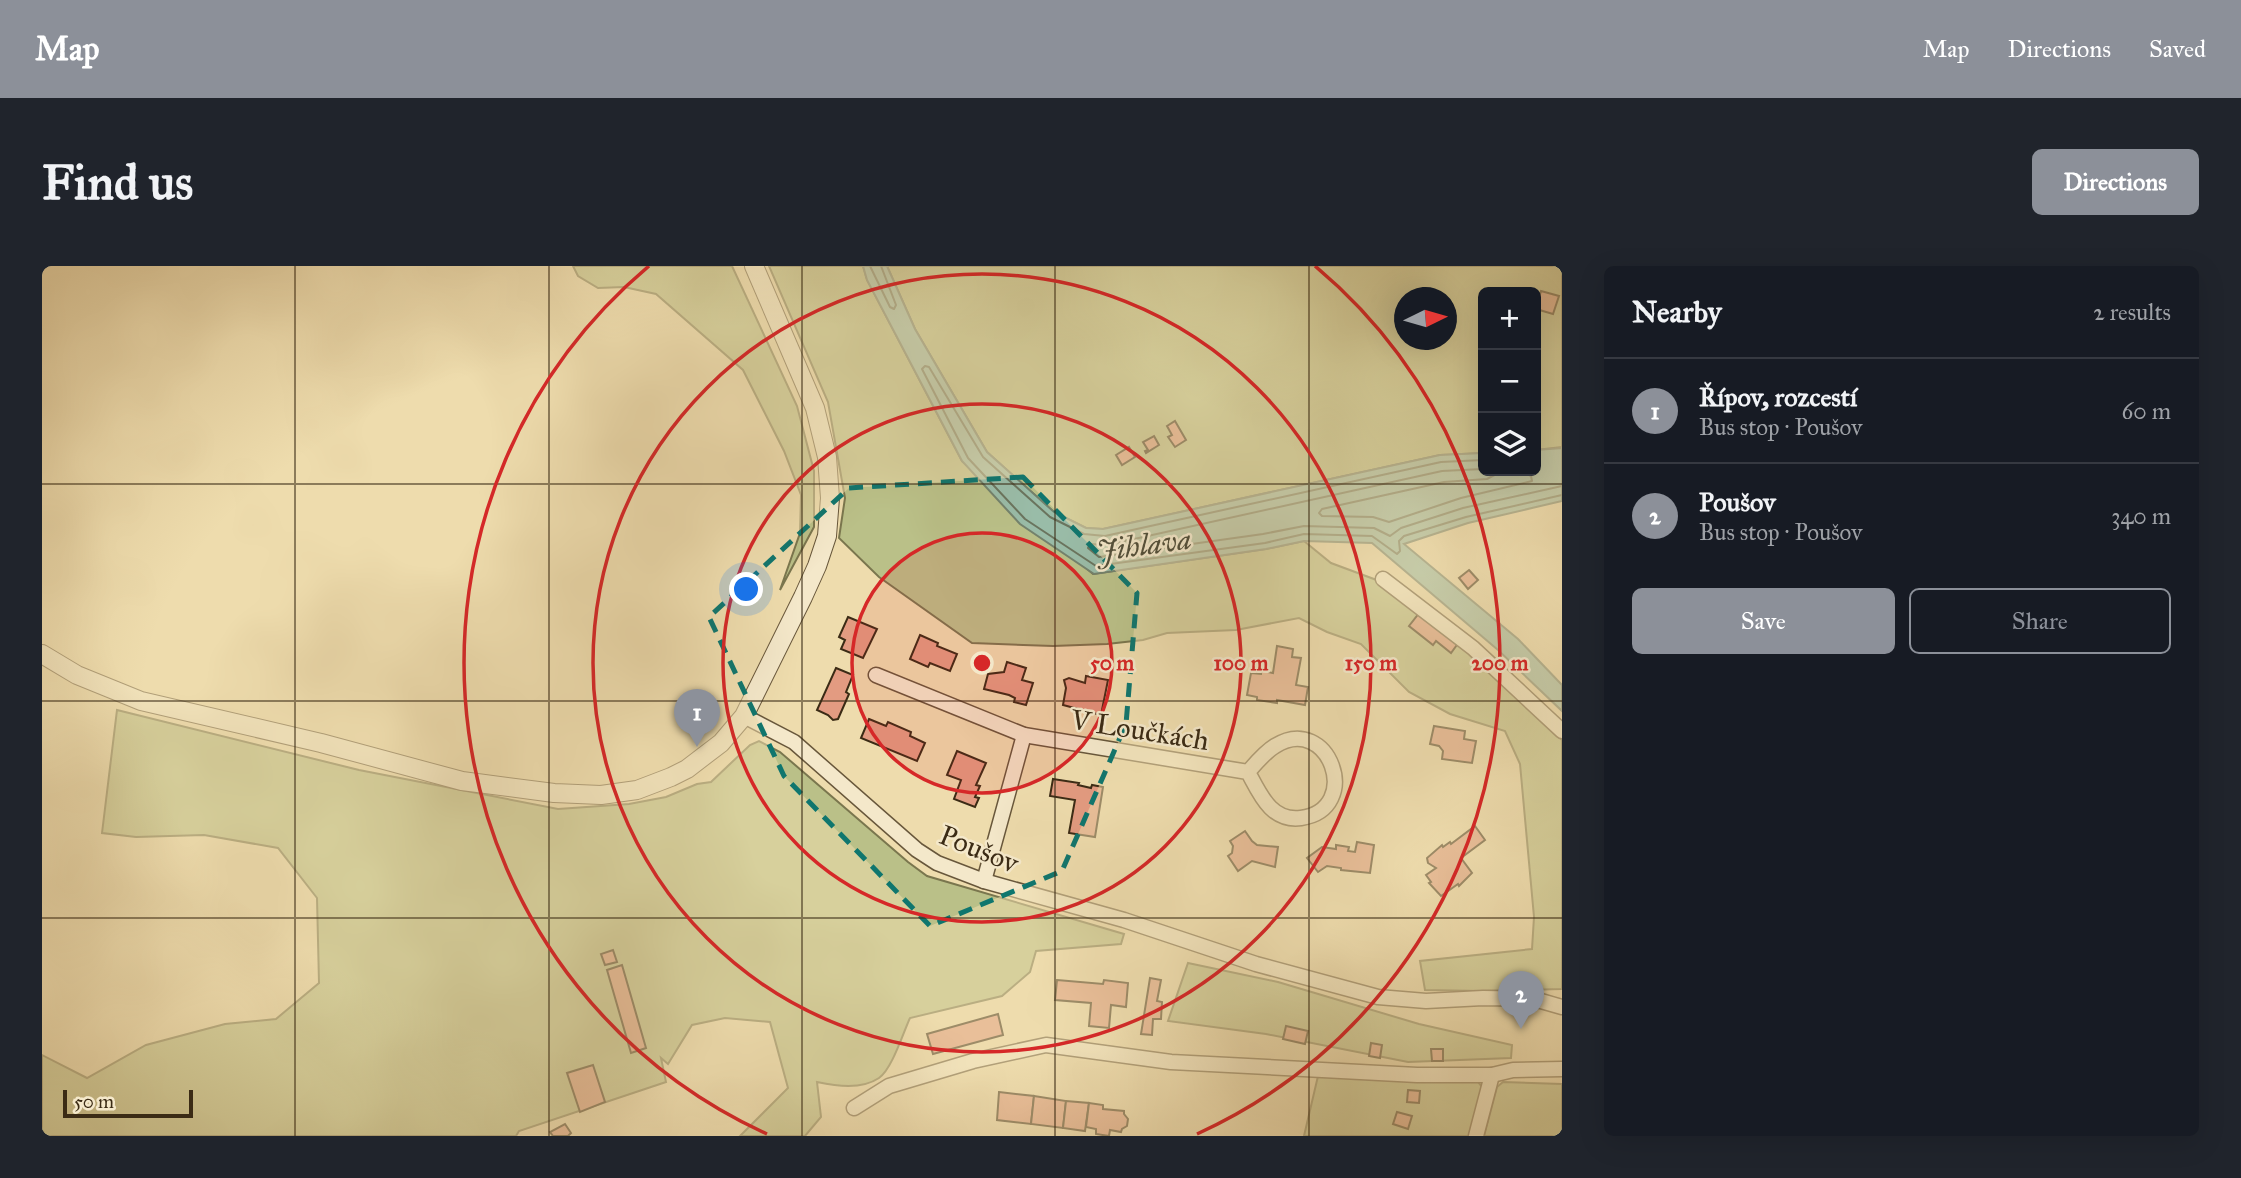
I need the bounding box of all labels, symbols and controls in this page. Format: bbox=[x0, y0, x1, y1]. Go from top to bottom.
text: Map bbox=[35, 29, 99, 69]
text: Map bbox=[1923, 34, 1970, 64]
text: Directions bbox=[2008, 34, 2111, 64]
text: Saved bbox=[2149, 34, 2206, 64]
button: Directions bbox=[2032, 149, 2199, 215]
text: Find us bbox=[42, 153, 193, 212]
north arrow bbox=[1394, 287, 1457, 350]
map controls bbox=[1478, 287, 1541, 476]
button: + bbox=[1478, 287, 1541, 350]
text: Nearby bbox=[1632, 294, 1722, 330]
text: 2 results bbox=[2093, 298, 2171, 326]
button: − bbox=[1478, 350, 1541, 413]
text: Řípov, rozcestí bbox=[1699, 381, 1857, 413]
text: 1 bbox=[1650, 397, 1660, 425]
text: 60 m bbox=[2122, 397, 2171, 425]
button: layers bbox=[1478, 413, 1541, 476]
text: Bus stop · Poušov bbox=[1699, 413, 1862, 441]
text: Poušov bbox=[1699, 486, 1776, 518]
text: 2 bbox=[1649, 502, 1661, 530]
text: 340 m bbox=[2111, 502, 2171, 530]
text: Bus stop · Poušov bbox=[1699, 518, 1862, 546]
water label: Jihlava bbox=[1092, 521, 1194, 570]
your location bbox=[729, 572, 763, 606]
button: Save bbox=[1632, 588, 1895, 654]
button: Share bbox=[1909, 588, 2171, 654]
text: 50 m bbox=[1090, 650, 1134, 676]
text: 100 m bbox=[1214, 650, 1269, 676]
text: 150 m bbox=[1345, 650, 1397, 676]
text: 200 m bbox=[1472, 650, 1529, 676]
centre of rings bbox=[970, 651, 994, 675]
pin: 1 bbox=[674, 689, 720, 747]
street label: V Loučkách bbox=[1067, 702, 1212, 758]
street label: Poušov bbox=[934, 817, 1025, 881]
pin: 2 bbox=[1498, 971, 1544, 1029]
scale bar bbox=[63, 1087, 192, 1119]
text: 50 m bbox=[74, 1090, 114, 1113]

